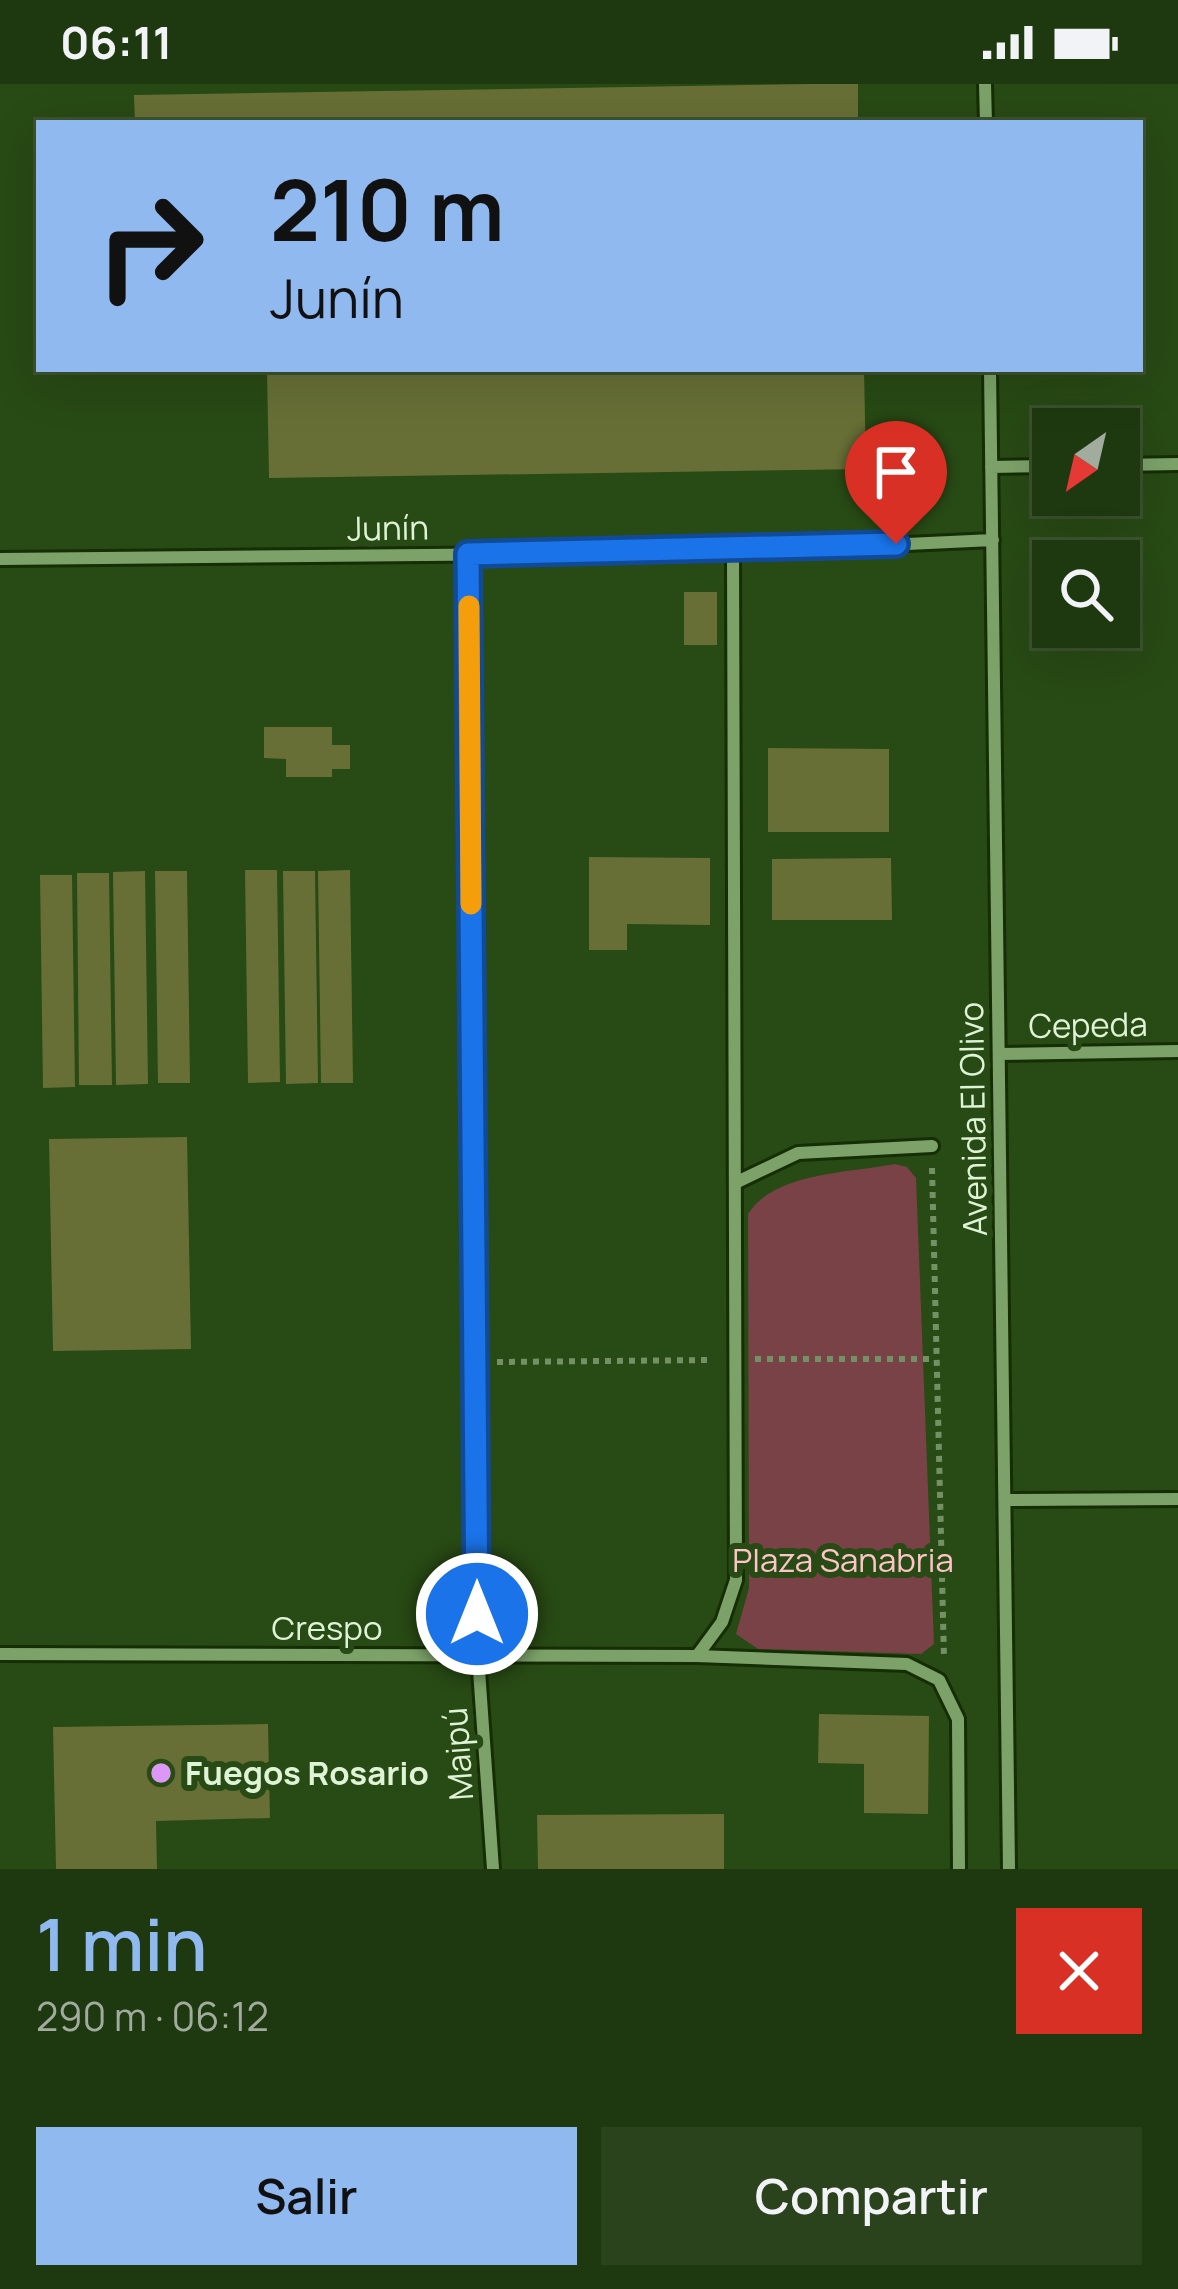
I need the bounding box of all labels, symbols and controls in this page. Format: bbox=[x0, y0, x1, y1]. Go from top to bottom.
text: 06:11 bbox=[60, 11, 172, 73]
text: 210 m bbox=[270, 151, 504, 266]
icon: right bbox=[72, 168, 228, 324]
text: Junín bbox=[270, 260, 404, 334]
north arrow bbox=[1032, 408, 1140, 516]
map controls bbox=[1032, 408, 1140, 648]
pin bbox=[845, 421, 947, 544]
icon: arrive bbox=[863, 439, 929, 505]
street label: Junín bbox=[347, 504, 429, 551]
button: search bbox=[1032, 540, 1140, 648]
street label: Avenida El Olivo bbox=[948, 1001, 997, 1237]
street label: Cepeda bbox=[1028, 1001, 1148, 1048]
park label: Plaza Sanabria bbox=[732, 1537, 954, 1582]
position arrow bbox=[414, 1551, 540, 1677]
street label: Crespo bbox=[272, 1605, 382, 1650]
street label: Maipú bbox=[432, 1706, 483, 1802]
place label: Fuegos Rosario bbox=[185, 1750, 429, 1795]
marker: Fuegos Rosario bbox=[148, 1760, 174, 1786]
text: 1 min bbox=[36, 1894, 208, 1993]
button: close bbox=[1016, 1908, 1142, 2034]
text: 290 m · 06:12 bbox=[36, 1989, 269, 2043]
button: Salir bbox=[36, 2127, 577, 2265]
button: Compartir bbox=[601, 2127, 1142, 2265]

